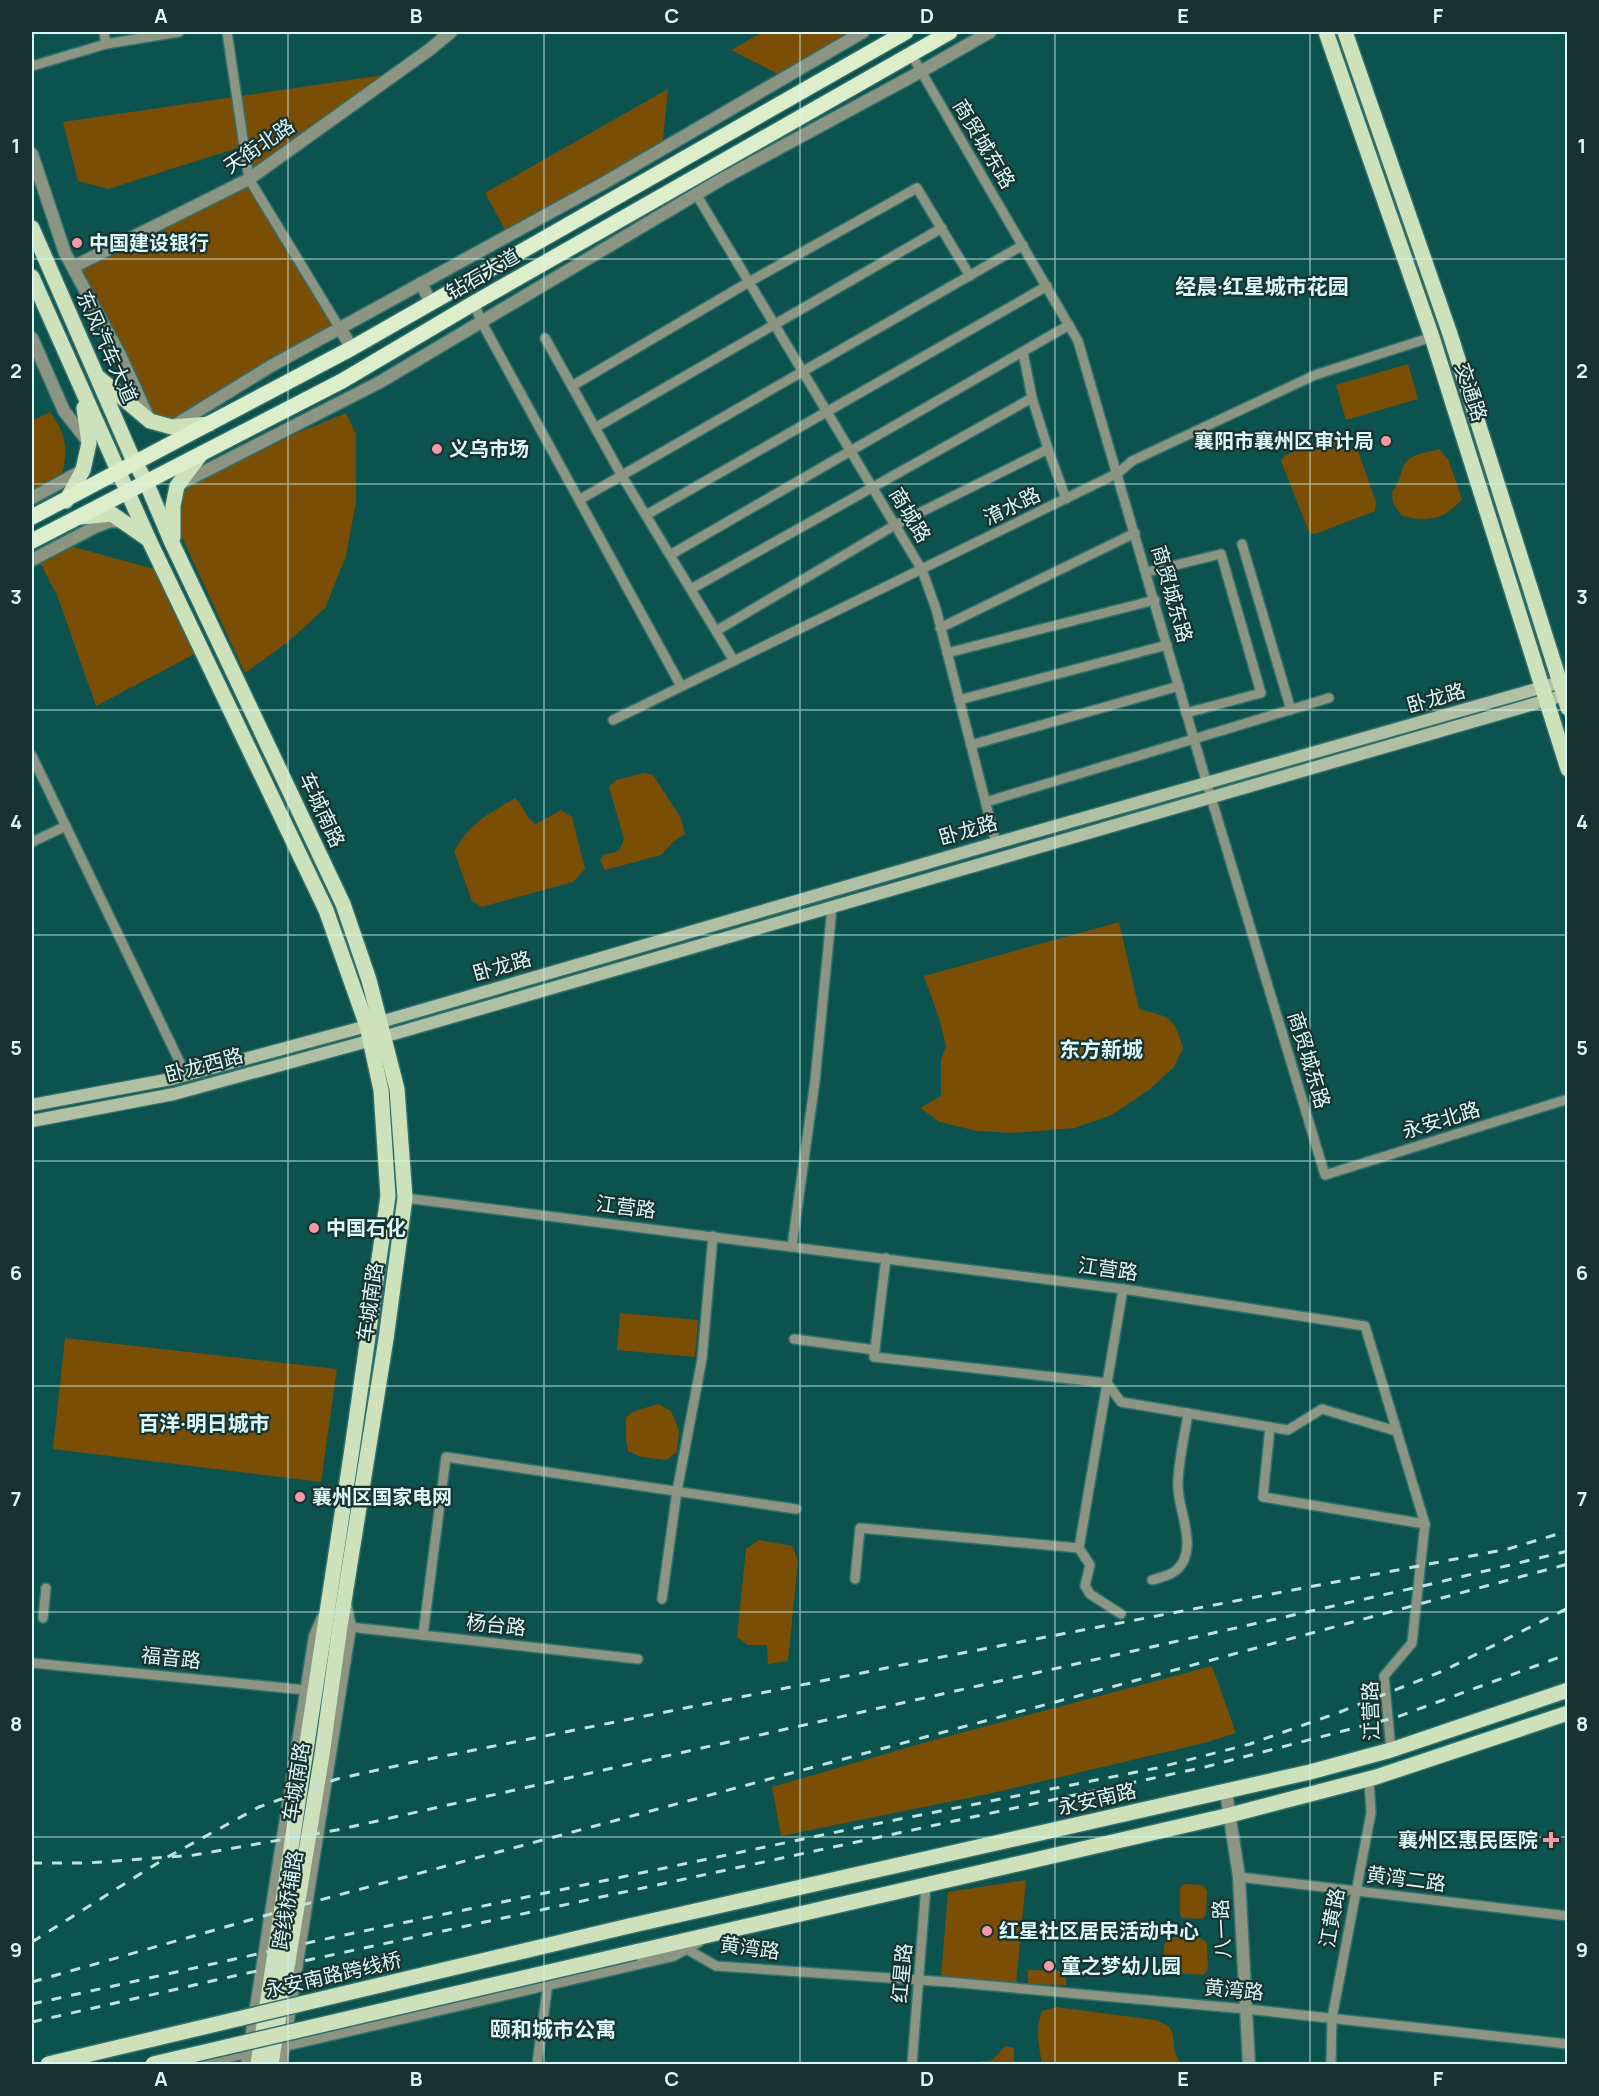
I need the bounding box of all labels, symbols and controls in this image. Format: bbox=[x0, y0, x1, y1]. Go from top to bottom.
text: A bbox=[154, 2, 168, 29]
text: B bbox=[410, 2, 423, 29]
text: C bbox=[665, 2, 679, 29]
text: D bbox=[920, 2, 934, 29]
text: E bbox=[1177, 2, 1189, 29]
text: F bbox=[1433, 2, 1444, 29]
street label: 商贸城东路 bbox=[947, 94, 1022, 194]
street label: 天街北路 bbox=[218, 112, 299, 179]
text: 1 bbox=[12, 132, 20, 159]
text: 1 bbox=[1578, 132, 1586, 159]
place label: 中国建设银行 bbox=[89, 229, 209, 256]
marker: 中国建设银行 bbox=[70, 236, 84, 250]
street label: 钻石大道 bbox=[441, 242, 524, 305]
district label: 经晨·红星城市花园 bbox=[1175, 272, 1349, 300]
street label: 东风汽车大道 bbox=[71, 286, 144, 407]
text: 2 bbox=[10, 357, 22, 384]
text: 2 bbox=[1576, 357, 1588, 384]
street label: 交通路 bbox=[1449, 359, 1494, 425]
place label: 襄阳市襄州区审计局 bbox=[1194, 427, 1374, 454]
marker: 襄阳市襄州区审计局 bbox=[1379, 434, 1393, 448]
place label: 义乌市场 bbox=[449, 435, 529, 462]
marker: 义乌市场 bbox=[430, 442, 444, 456]
street label: 淯水路 bbox=[979, 480, 1045, 531]
street label: 商城路 bbox=[883, 482, 937, 547]
street label: 商贸城东路 bbox=[1146, 542, 1199, 646]
text: 3 bbox=[10, 583, 22, 610]
text: 3 bbox=[1576, 583, 1588, 610]
street label: 卧龙路 bbox=[1403, 676, 1468, 719]
street label: 车城南路 bbox=[293, 768, 352, 852]
text: 4 bbox=[10, 808, 22, 835]
street label: 卧龙路 bbox=[935, 808, 1000, 851]
text: 4 bbox=[1576, 808, 1588, 835]
street label: 卧龙路 bbox=[469, 944, 534, 987]
street label: 商贸城东路 bbox=[1282, 1008, 1337, 1112]
text: 5 bbox=[10, 1034, 22, 1061]
text: 5 bbox=[1576, 1034, 1588, 1061]
district label: 东方新城 bbox=[1059, 1035, 1143, 1063]
street label: 卧龙西路 bbox=[162, 1041, 246, 1088]
street label: 永安北路 bbox=[1399, 1095, 1483, 1144]
street label: 江营路 bbox=[595, 1189, 657, 1224]
place label: 中国石化 bbox=[326, 1214, 406, 1241]
marker: 中国石化 bbox=[307, 1221, 321, 1235]
street label: 江营路 bbox=[1076, 1251, 1140, 1286]
text: 6 bbox=[10, 1259, 22, 1286]
text: 6 bbox=[1576, 1259, 1588, 1286]
street label: 车城南路 bbox=[351, 1260, 388, 1343]
district label: 百洋·明日城市 bbox=[138, 1409, 270, 1437]
place label: 襄州区国家电网 bbox=[312, 1483, 452, 1510]
text: 7 bbox=[11, 1485, 21, 1512]
text: 7 bbox=[1577, 1485, 1587, 1512]
marker: 襄州区国家电网 bbox=[293, 1490, 307, 1504]
street label: 杨台路 bbox=[465, 1608, 527, 1641]
street label: 福音路 bbox=[140, 1641, 202, 1674]
street label: 江营路 bbox=[1356, 1681, 1385, 1741]
text: 8 bbox=[10, 1710, 22, 1737]
text: 8 bbox=[1576, 1710, 1588, 1737]
street label: 车城南路 bbox=[276, 1740, 315, 1824]
street label: 永安南路 bbox=[1055, 1776, 1139, 1821]
place label: 襄州区惠民医院 bbox=[1398, 1826, 1538, 1853]
marker: 襄州区惠民医院 bbox=[1542, 1831, 1560, 1849]
street label: 跨线桥辅路 bbox=[266, 1848, 309, 1951]
street label: 黄湾二路 bbox=[1365, 1860, 1447, 1897]
street label: 江黄路 bbox=[1313, 1886, 1350, 1950]
street label: 八一路 bbox=[1206, 1898, 1237, 1960]
place label: 红星社区居民活动中心 bbox=[999, 1917, 1199, 1944]
marker: 红星社区居民活动中心 bbox=[980, 1924, 994, 1938]
street label: 黄湾路 bbox=[719, 1930, 781, 1965]
text: 9 bbox=[10, 1936, 22, 1963]
text: 9 bbox=[1576, 1936, 1588, 1963]
street label: 红星路 bbox=[885, 1942, 918, 2004]
street label: 永安南路跨线桥 bbox=[262, 1946, 404, 2003]
place label: 童之梦幼儿园 bbox=[1061, 1952, 1181, 1979]
marker: 童之梦幼儿园 bbox=[1042, 1959, 1056, 1973]
street label: 黄湾路 bbox=[1203, 1973, 1265, 2006]
district label: 颐和城市公寓 bbox=[490, 2015, 616, 2043]
text: A bbox=[154, 2065, 168, 2092]
text: B bbox=[410, 2065, 423, 2092]
text: C bbox=[665, 2065, 679, 2092]
text: D bbox=[920, 2065, 934, 2092]
text: E bbox=[1177, 2065, 1189, 2092]
text: F bbox=[1433, 2065, 1444, 2092]

